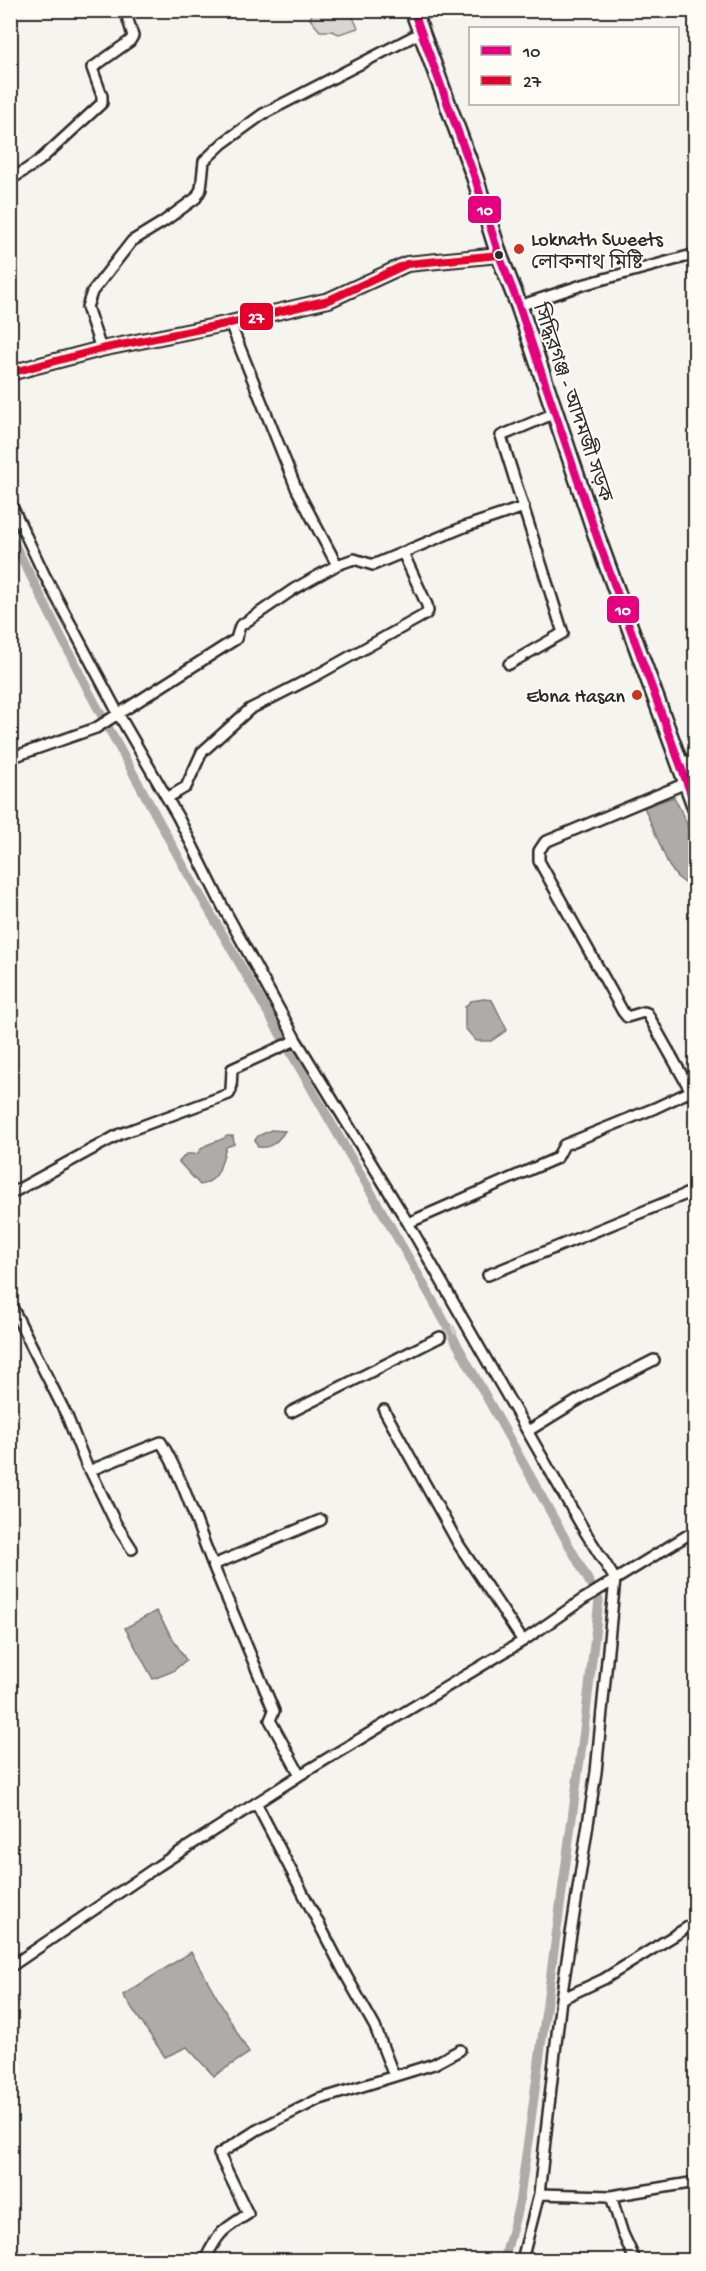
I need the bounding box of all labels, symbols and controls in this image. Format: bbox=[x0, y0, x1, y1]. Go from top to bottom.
legend bbox=[469, 27, 679, 105]
text: 10 bbox=[522, 43, 541, 64]
text: 27 bbox=[523, 73, 542, 94]
line badge: 10 bbox=[467, 195, 502, 224]
text: 10 bbox=[476, 203, 493, 222]
place label: Loknath Sweets লোকনাথ মিষ্টি bbox=[531, 230, 663, 276]
marker: Loknath Sweets লোকনাথ মিষ্টি bbox=[512, 242, 526, 256]
unlabelled marker bbox=[493, 249, 505, 261]
street label: সিদ্ধিরগঞ্জ - আদমজী সড়ক bbox=[526, 299, 620, 506]
line badge: 27 bbox=[239, 302, 274, 331]
text: 27 bbox=[248, 311, 265, 330]
line badge: 10 bbox=[606, 595, 640, 624]
text: 10 bbox=[614, 603, 631, 622]
place label: Ebna Hasan bbox=[526, 687, 625, 710]
marker: Ebna Hasan bbox=[630, 688, 644, 702]

